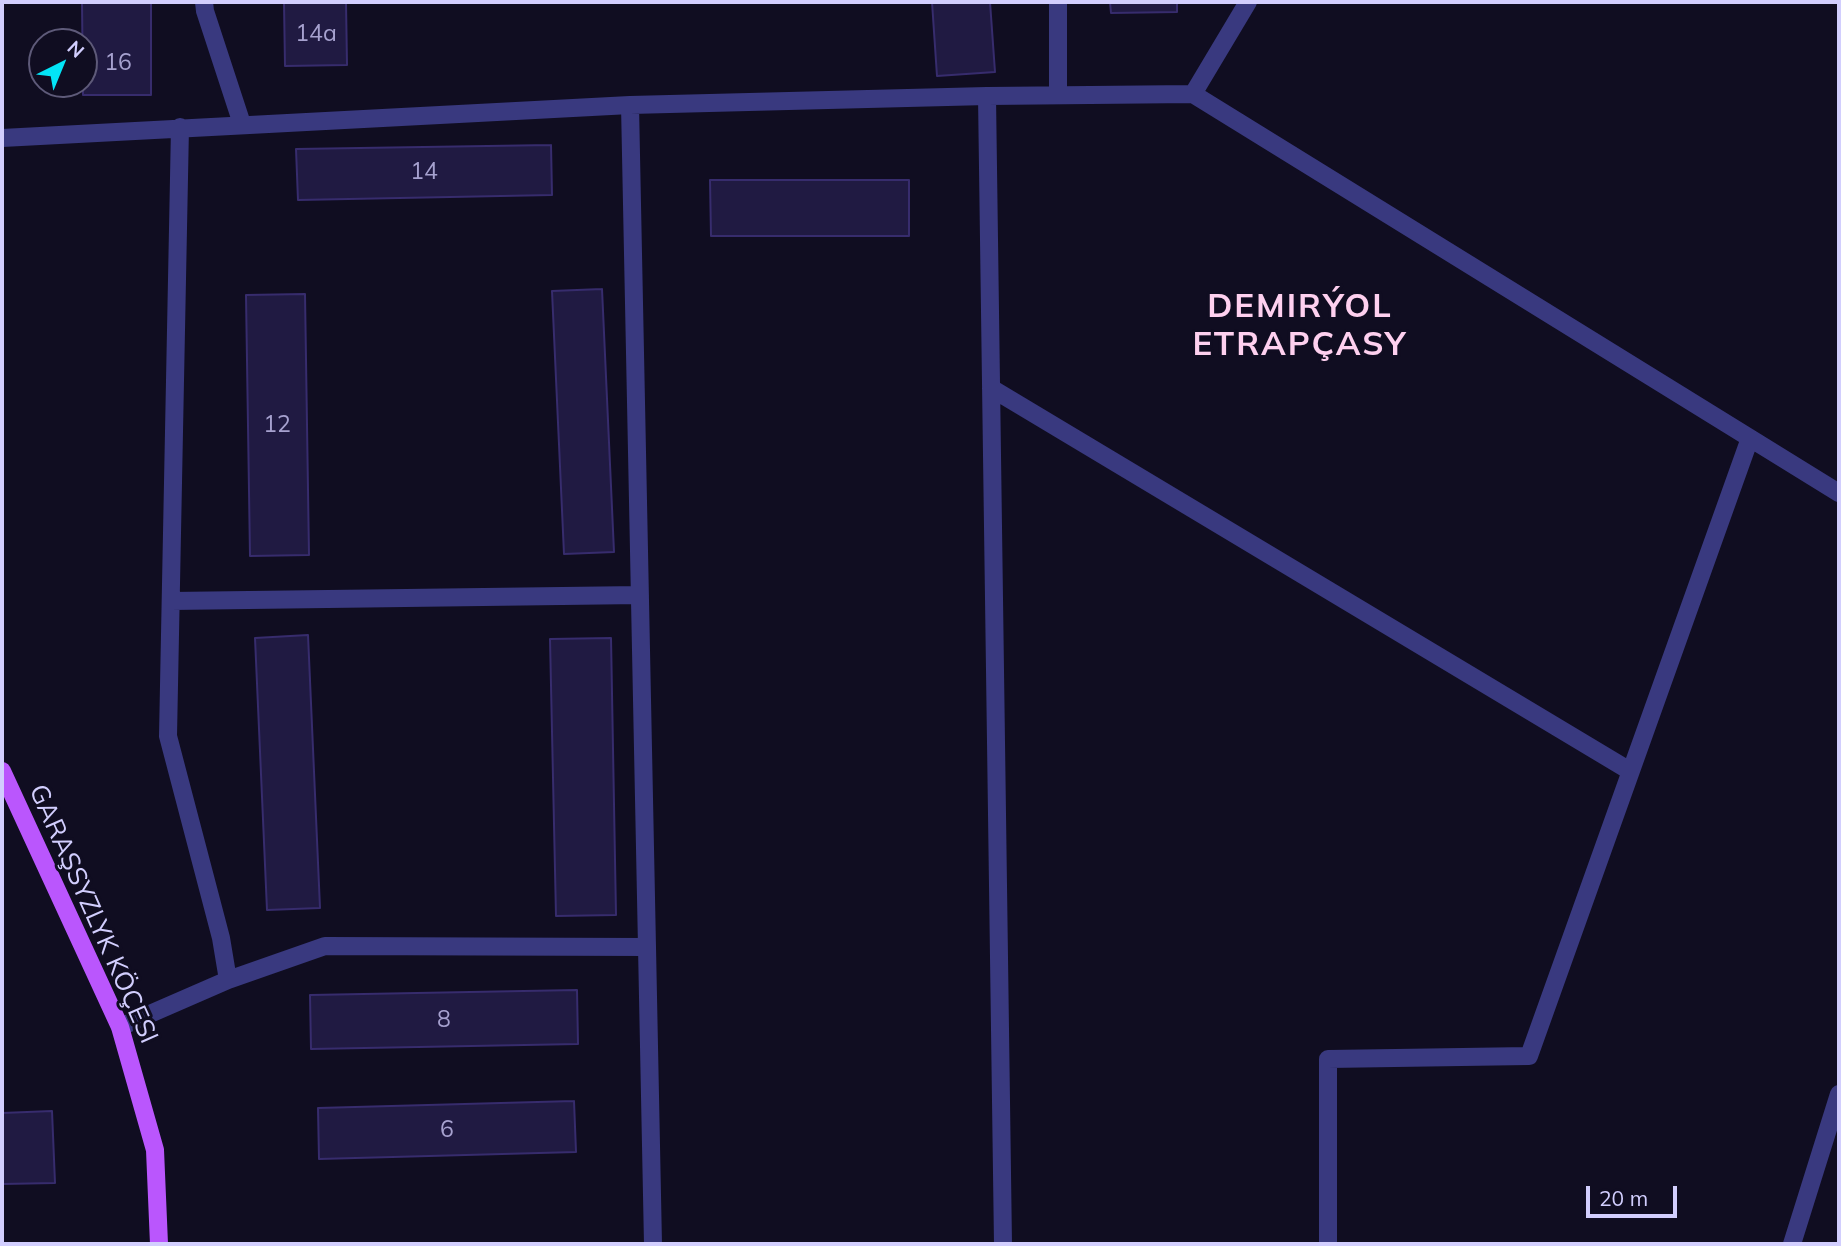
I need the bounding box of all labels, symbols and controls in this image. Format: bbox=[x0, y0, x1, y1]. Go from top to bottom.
house number: 14a bbox=[295, 20, 337, 48]
north arrow bbox=[28, 28, 98, 98]
text: N bbox=[63, 35, 89, 63]
house number: 16 bbox=[104, 49, 132, 77]
house number: 14 bbox=[410, 158, 438, 186]
district label: DEMIRÝOL ETRAPÇASY bbox=[1194, 287, 1406, 365]
house number: 12 bbox=[263, 411, 291, 439]
street label: GARAŞSYZLYK KÖÇESI bbox=[22, 780, 164, 1048]
house number: 8 bbox=[437, 1006, 451, 1034]
house number: 6 bbox=[440, 1116, 454, 1144]
scale bar bbox=[1589, 1172, 1680, 1216]
text: 20 m bbox=[1599, 1185, 1648, 1211]

